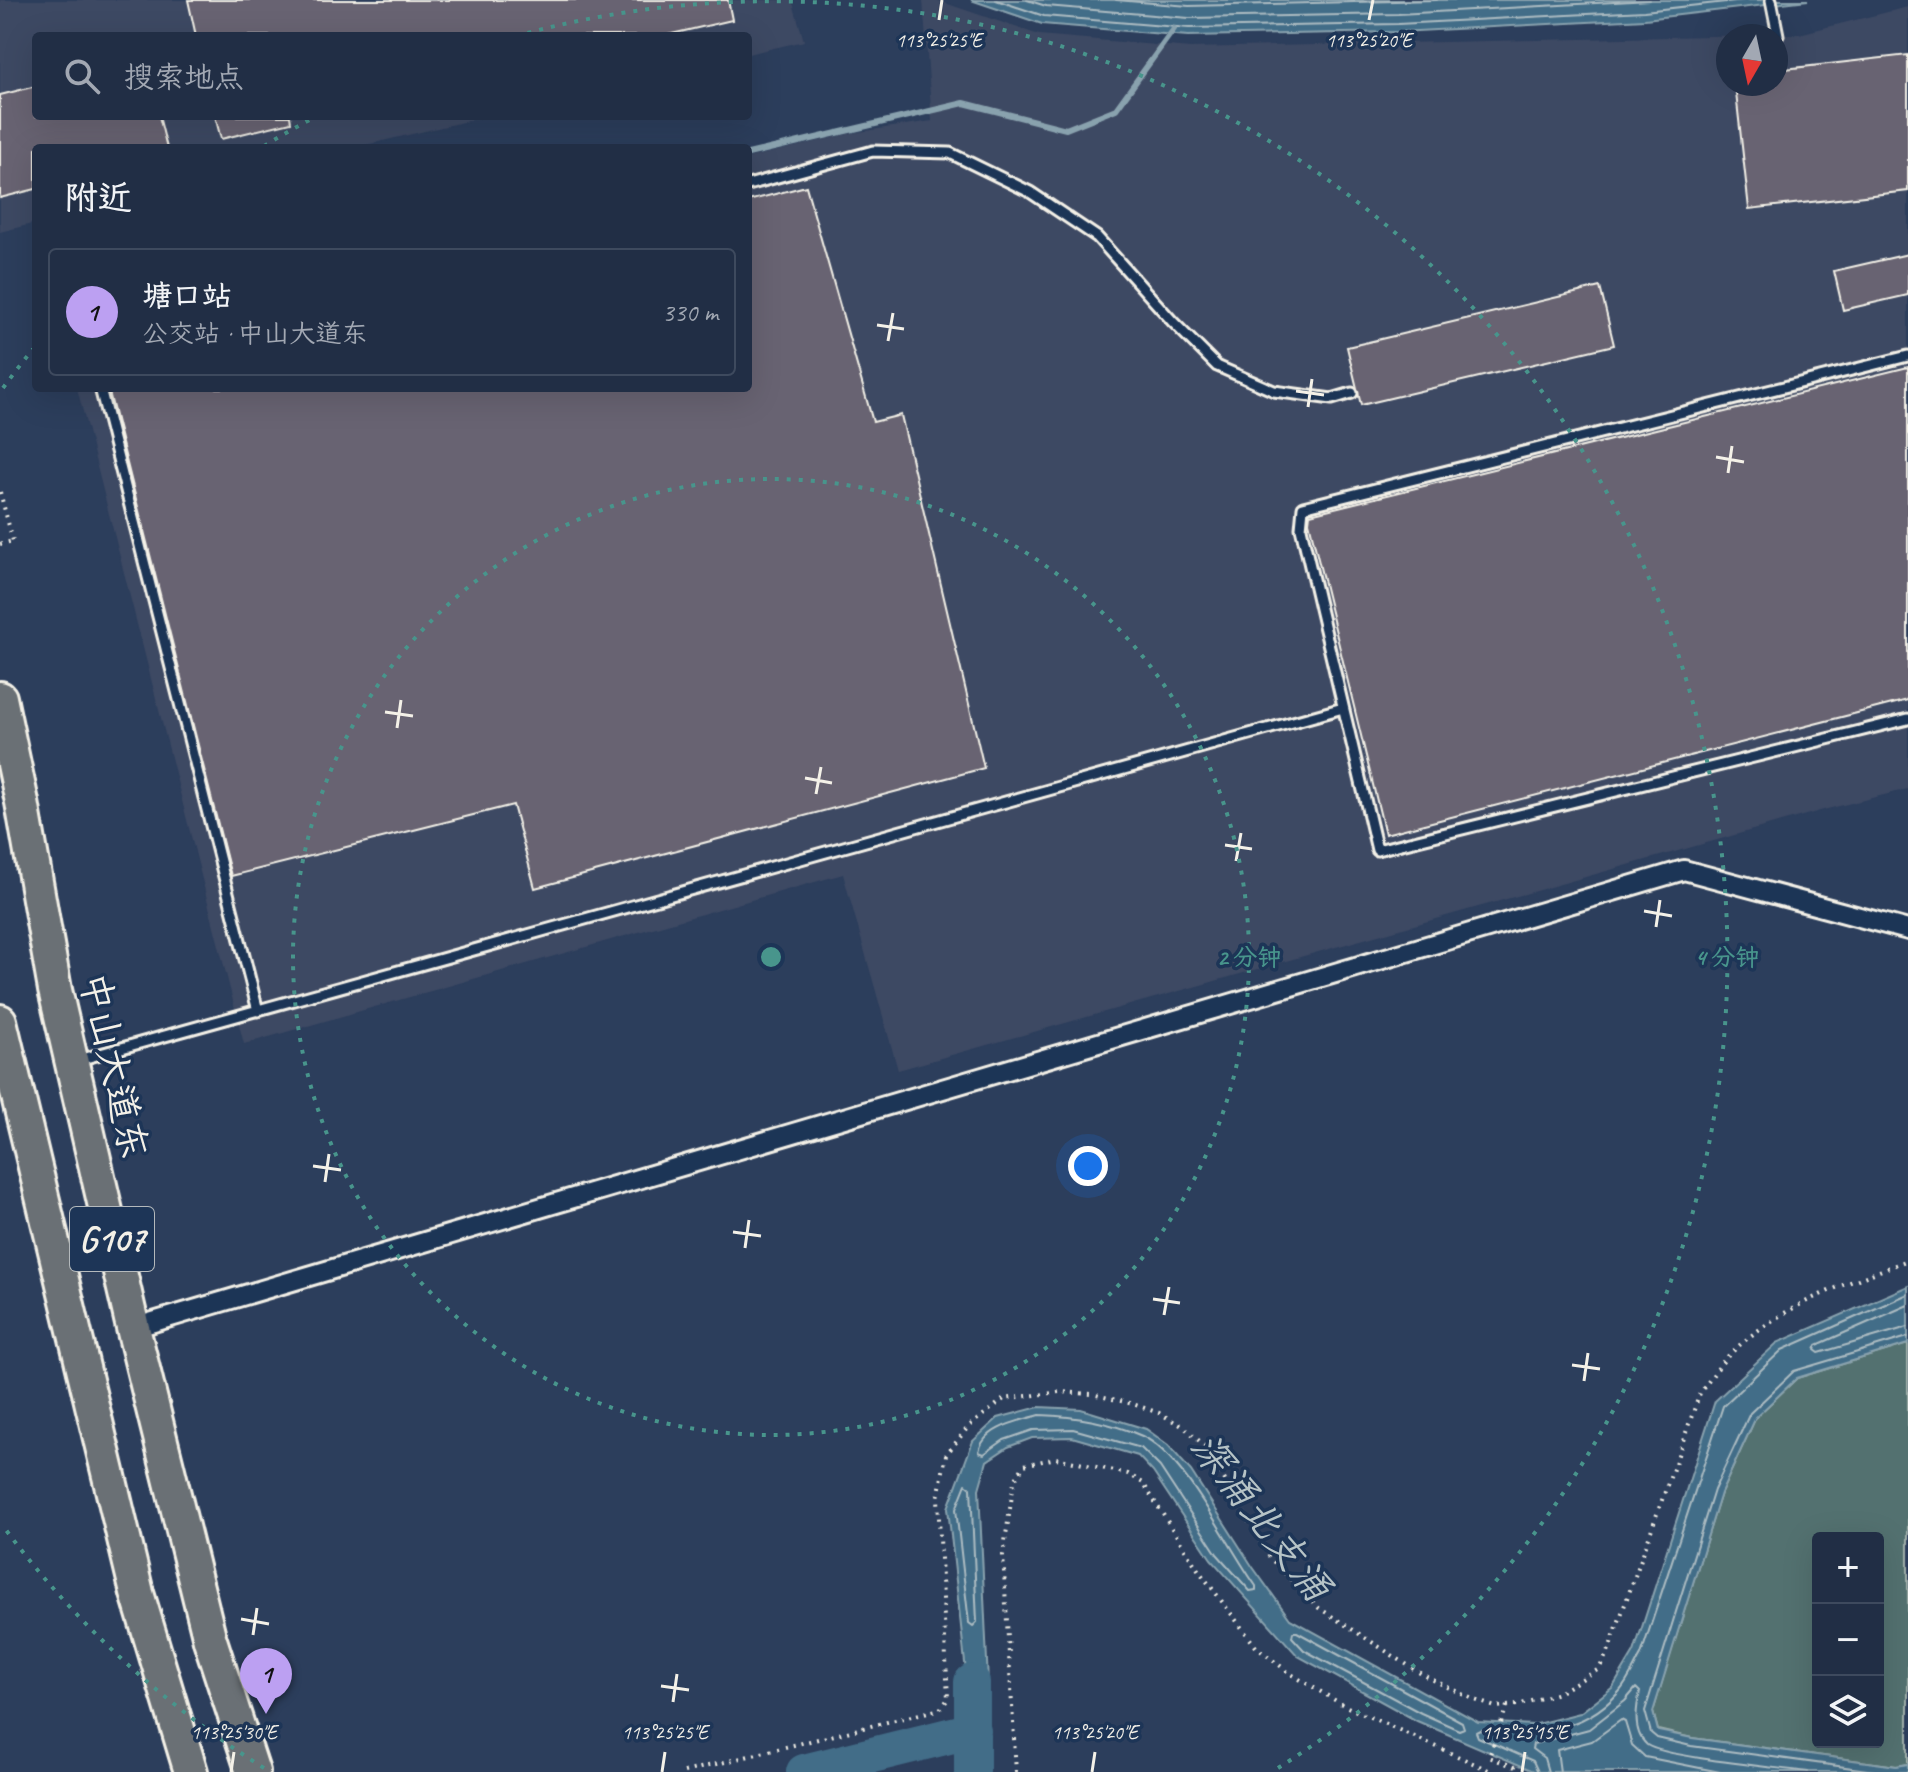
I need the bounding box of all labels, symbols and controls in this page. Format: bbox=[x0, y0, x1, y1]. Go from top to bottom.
north arrow bbox=[1716, 24, 1788, 96]
text: 113°25'25"E bbox=[896, 28, 985, 53]
text: 113°25'20"E bbox=[1326, 28, 1415, 53]
search box bbox=[32, 32, 752, 120]
icon: search bbox=[60, 54, 104, 98]
text: 搜索地点 bbox=[124, 58, 244, 96]
text: 附近 bbox=[64, 176, 132, 219]
text: 塘口站 bbox=[142, 277, 232, 315]
text: 1 bbox=[86, 296, 98, 329]
text: 330 m bbox=[662, 296, 718, 329]
text: 公交站 · 中山大道东 bbox=[142, 317, 367, 350]
text: 2 分钟 bbox=[1217, 942, 1281, 972]
text: 4 分钟 bbox=[1695, 942, 1759, 972]
centre of rings bbox=[757, 943, 785, 971]
street label: 中山大道东 bbox=[70, 968, 158, 1164]
your location bbox=[1068, 1146, 1108, 1186]
road number: G107 bbox=[70, 1207, 154, 1271]
water label: 深涌北支涌 bbox=[1180, 1423, 1343, 1612]
map controls bbox=[1812, 1532, 1884, 1748]
button: + bbox=[1812, 1532, 1884, 1604]
button: − bbox=[1812, 1604, 1884, 1676]
pin: 1 bbox=[240, 1648, 292, 1714]
button: layers bbox=[1812, 1676, 1884, 1748]
text: 113°25'30"E bbox=[191, 1720, 280, 1745]
text: 113°25'25"E bbox=[622, 1720, 711, 1745]
text: 113°25'20"E bbox=[1052, 1720, 1141, 1745]
text: 113°25'15"E bbox=[1482, 1720, 1571, 1745]

